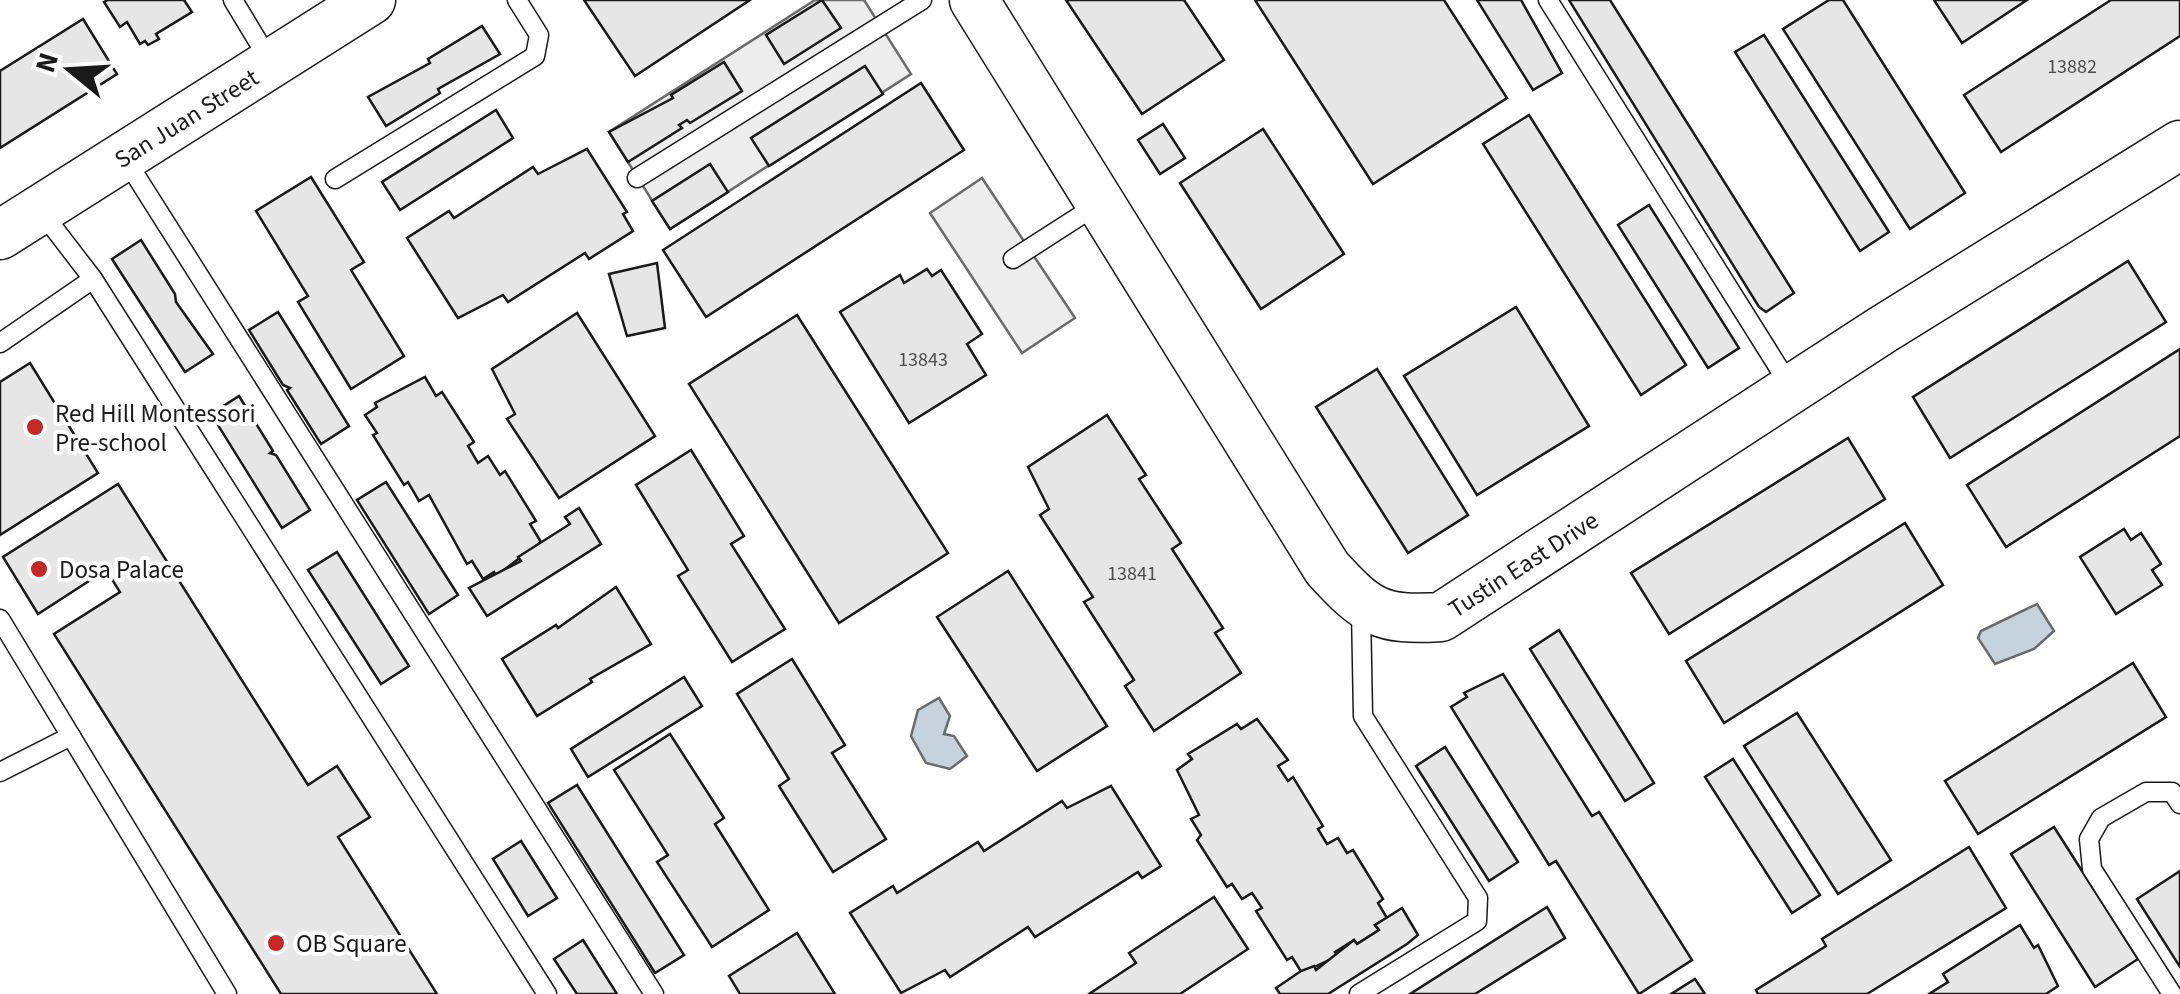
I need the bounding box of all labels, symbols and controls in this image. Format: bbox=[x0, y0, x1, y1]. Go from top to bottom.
north arrow bbox=[20, 20, 120, 120]
text: N bbox=[25, 48, 69, 78]
house number: 13882 bbox=[2047, 53, 2097, 81]
street label: San Juan Street bbox=[107, 60, 266, 178]
house number: 13843 bbox=[898, 346, 948, 374]
place label: Red Hill Montessori Pre-school bbox=[55, 396, 256, 461]
marker: Red Hill Montessori Pre-school bbox=[24, 416, 46, 438]
street label: Tustin East Drive bbox=[1441, 503, 1606, 627]
place label: Dosa Palace bbox=[59, 552, 184, 588]
marker: Dosa Palace bbox=[28, 558, 50, 580]
house number: 13841 bbox=[1107, 560, 1157, 588]
place label: OB Square bbox=[296, 926, 407, 962]
marker: OB Square bbox=[265, 932, 287, 954]

